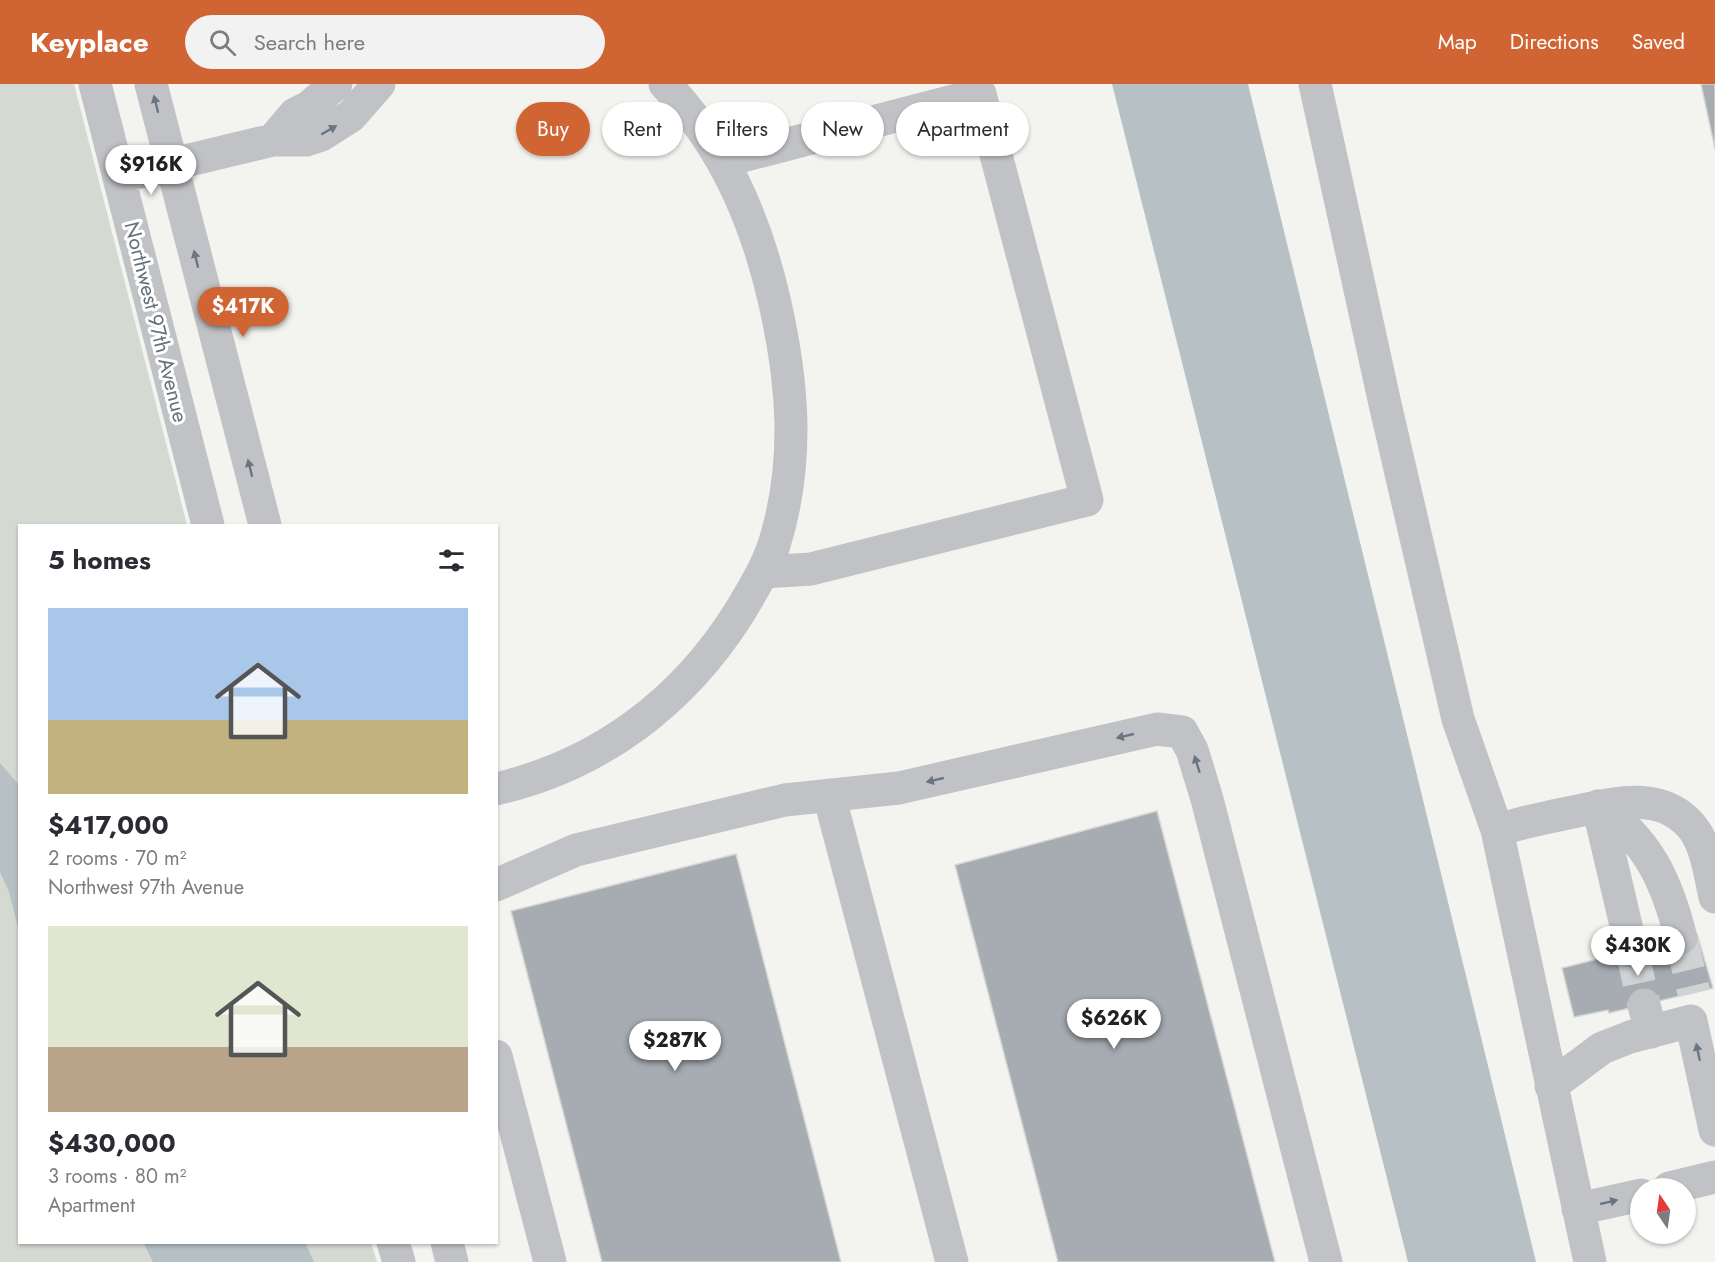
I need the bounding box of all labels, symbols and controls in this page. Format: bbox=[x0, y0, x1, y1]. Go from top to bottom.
search box bbox=[185, 15, 605, 69]
text: Keyplace bbox=[30, 22, 149, 63]
icon: search bbox=[206, 26, 239, 59]
text: Search here bbox=[254, 26, 365, 58]
text: Map bbox=[1438, 27, 1477, 57]
text: Directions bbox=[1510, 27, 1599, 57]
text: Saved bbox=[1632, 27, 1685, 57]
one-way arrow bbox=[151, 95, 161, 113]
chip: Buy bbox=[516, 102, 590, 156]
chip: Rent bbox=[602, 102, 683, 156]
chip: Filters bbox=[695, 102, 789, 156]
chip: New bbox=[801, 102, 884, 156]
chip: Apartment bbox=[896, 102, 1029, 156]
one-way arrow bbox=[321, 125, 338, 135]
pin: $916K bbox=[109, 145, 193, 196]
text: $916K bbox=[119, 150, 183, 179]
street label: Northwest 97th Avenue bbox=[117, 219, 195, 426]
one-way arrow bbox=[191, 250, 200, 268]
pin: $417K bbox=[201, 287, 285, 338]
text: $417K bbox=[212, 292, 274, 321]
one-way arrow bbox=[245, 459, 254, 477]
text: 5 homes bbox=[48, 541, 151, 579]
icon: filters bbox=[435, 544, 468, 577]
icon: home bbox=[204, 647, 312, 755]
one-way arrow bbox=[1115, 732, 1134, 741]
one-way arrow bbox=[1192, 755, 1201, 773]
one-way arrow bbox=[926, 775, 944, 785]
text: $417,000 bbox=[48, 806, 169, 844]
text: 2 rooms · 70 m² bbox=[48, 844, 186, 873]
text: Northwest 97th Avenue bbox=[48, 873, 244, 902]
pin: $430K bbox=[1596, 926, 1680, 977]
text: $430K bbox=[1605, 931, 1671, 960]
icon: home bbox=[204, 965, 312, 1073]
pin: $626K bbox=[1072, 999, 1156, 1050]
text: $626K bbox=[1081, 1004, 1147, 1033]
pin: $287K bbox=[633, 1021, 717, 1072]
text: $287K bbox=[643, 1026, 707, 1055]
one-way arrow bbox=[1693, 1043, 1702, 1062]
text: $430,000 bbox=[48, 1124, 176, 1162]
text: 3 rooms · 80 m² bbox=[48, 1162, 186, 1191]
north arrow bbox=[1630, 1178, 1696, 1244]
map controls bbox=[1630, 1178, 1696, 1244]
text: Apartment bbox=[48, 1191, 135, 1220]
one-way arrow bbox=[1600, 1197, 1619, 1206]

